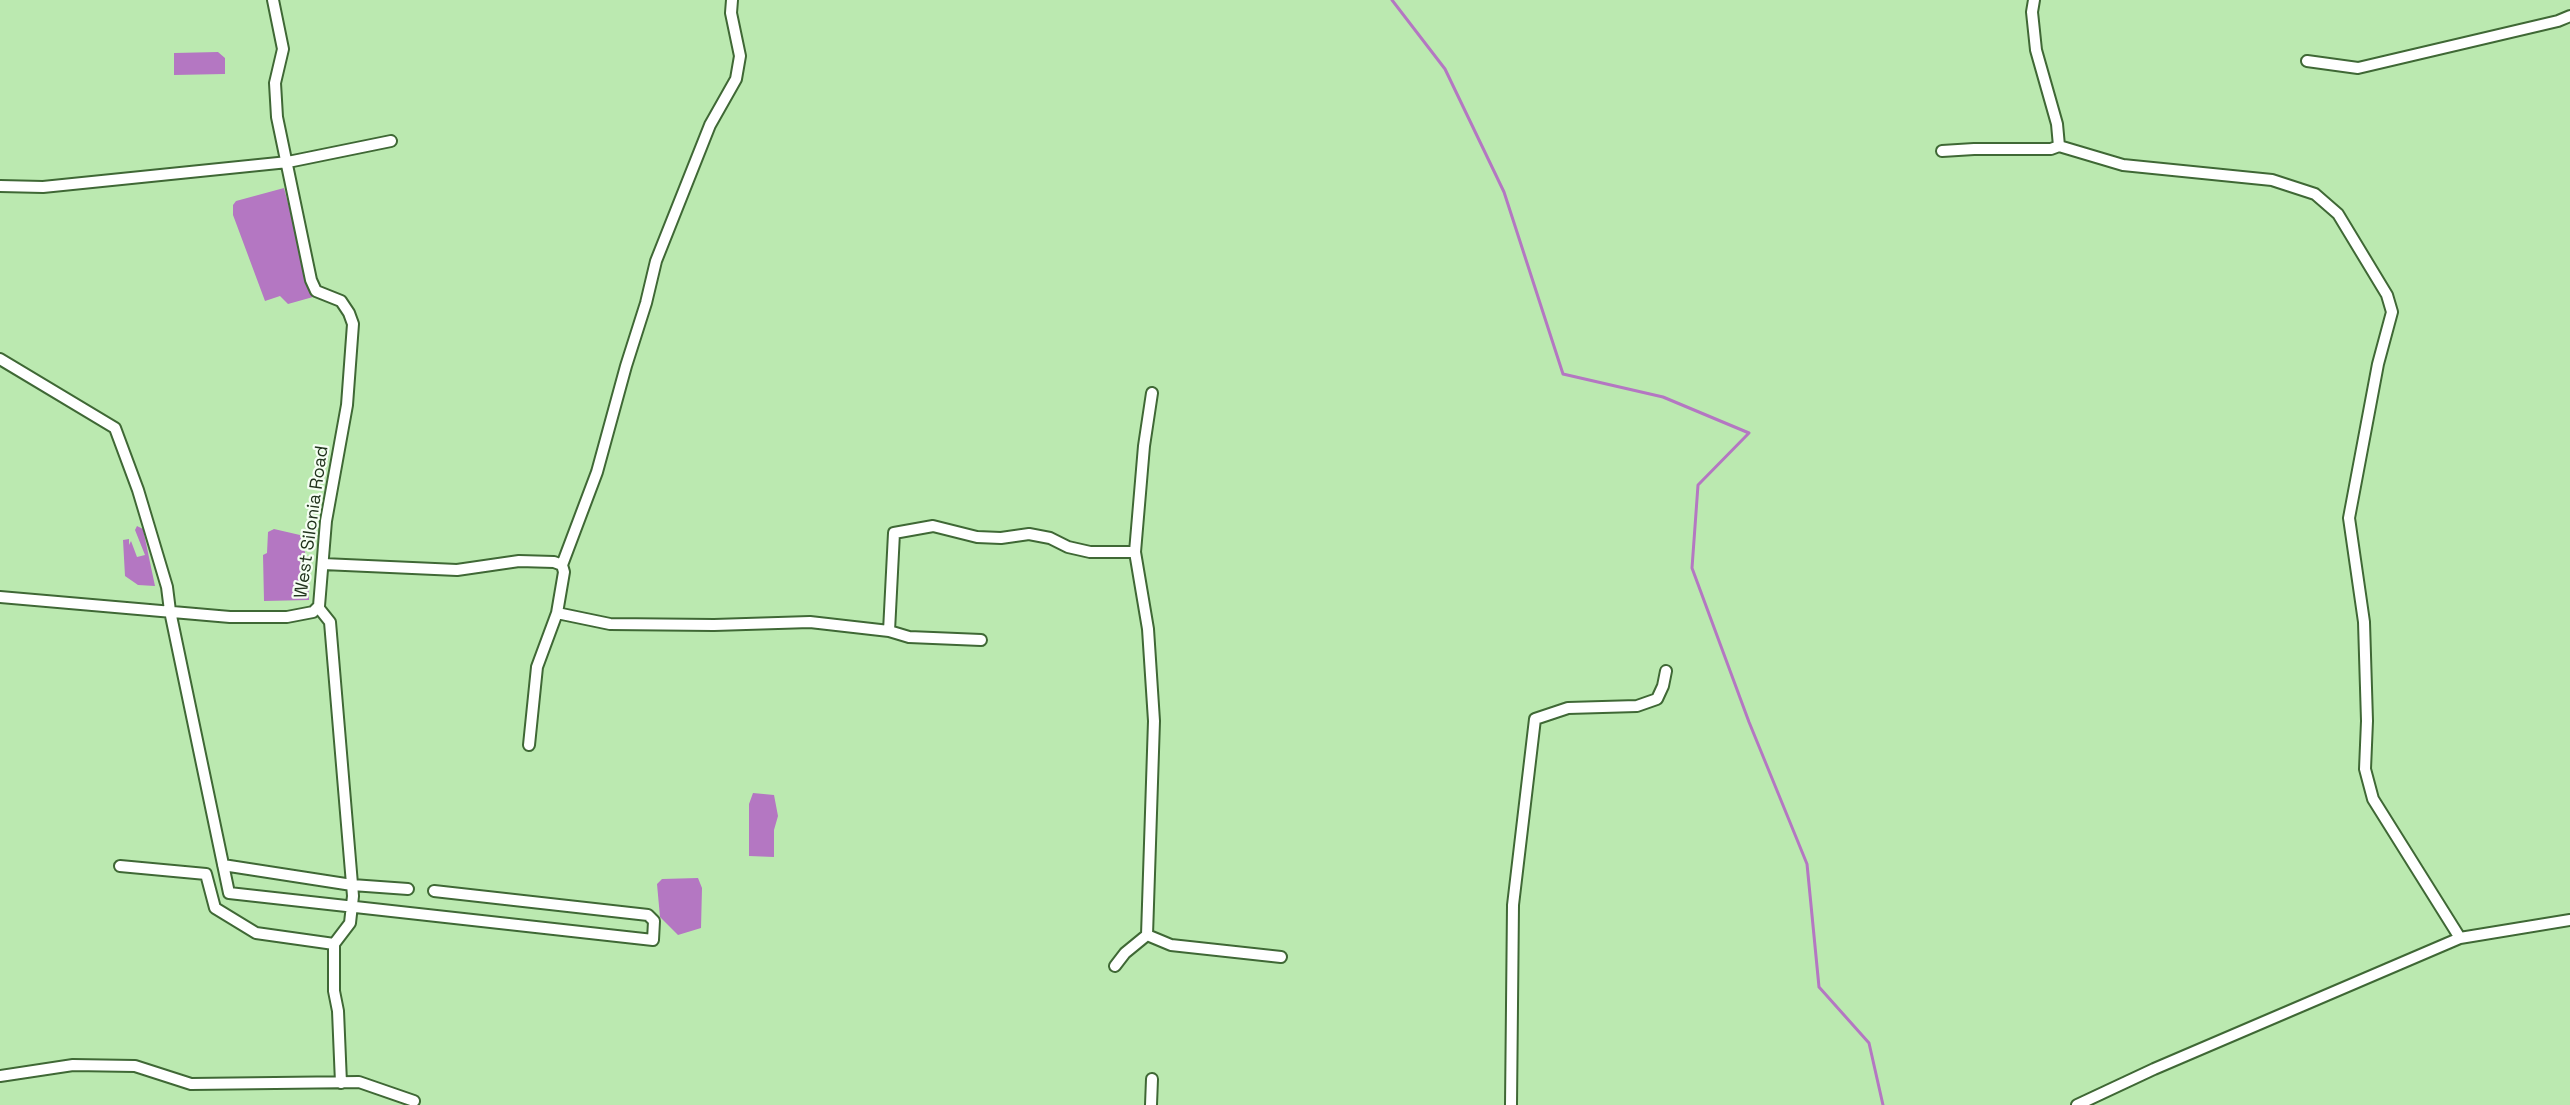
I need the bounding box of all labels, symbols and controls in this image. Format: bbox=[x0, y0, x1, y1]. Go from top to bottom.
street label: West Silonia Road bbox=[291, 444, 333, 600]

